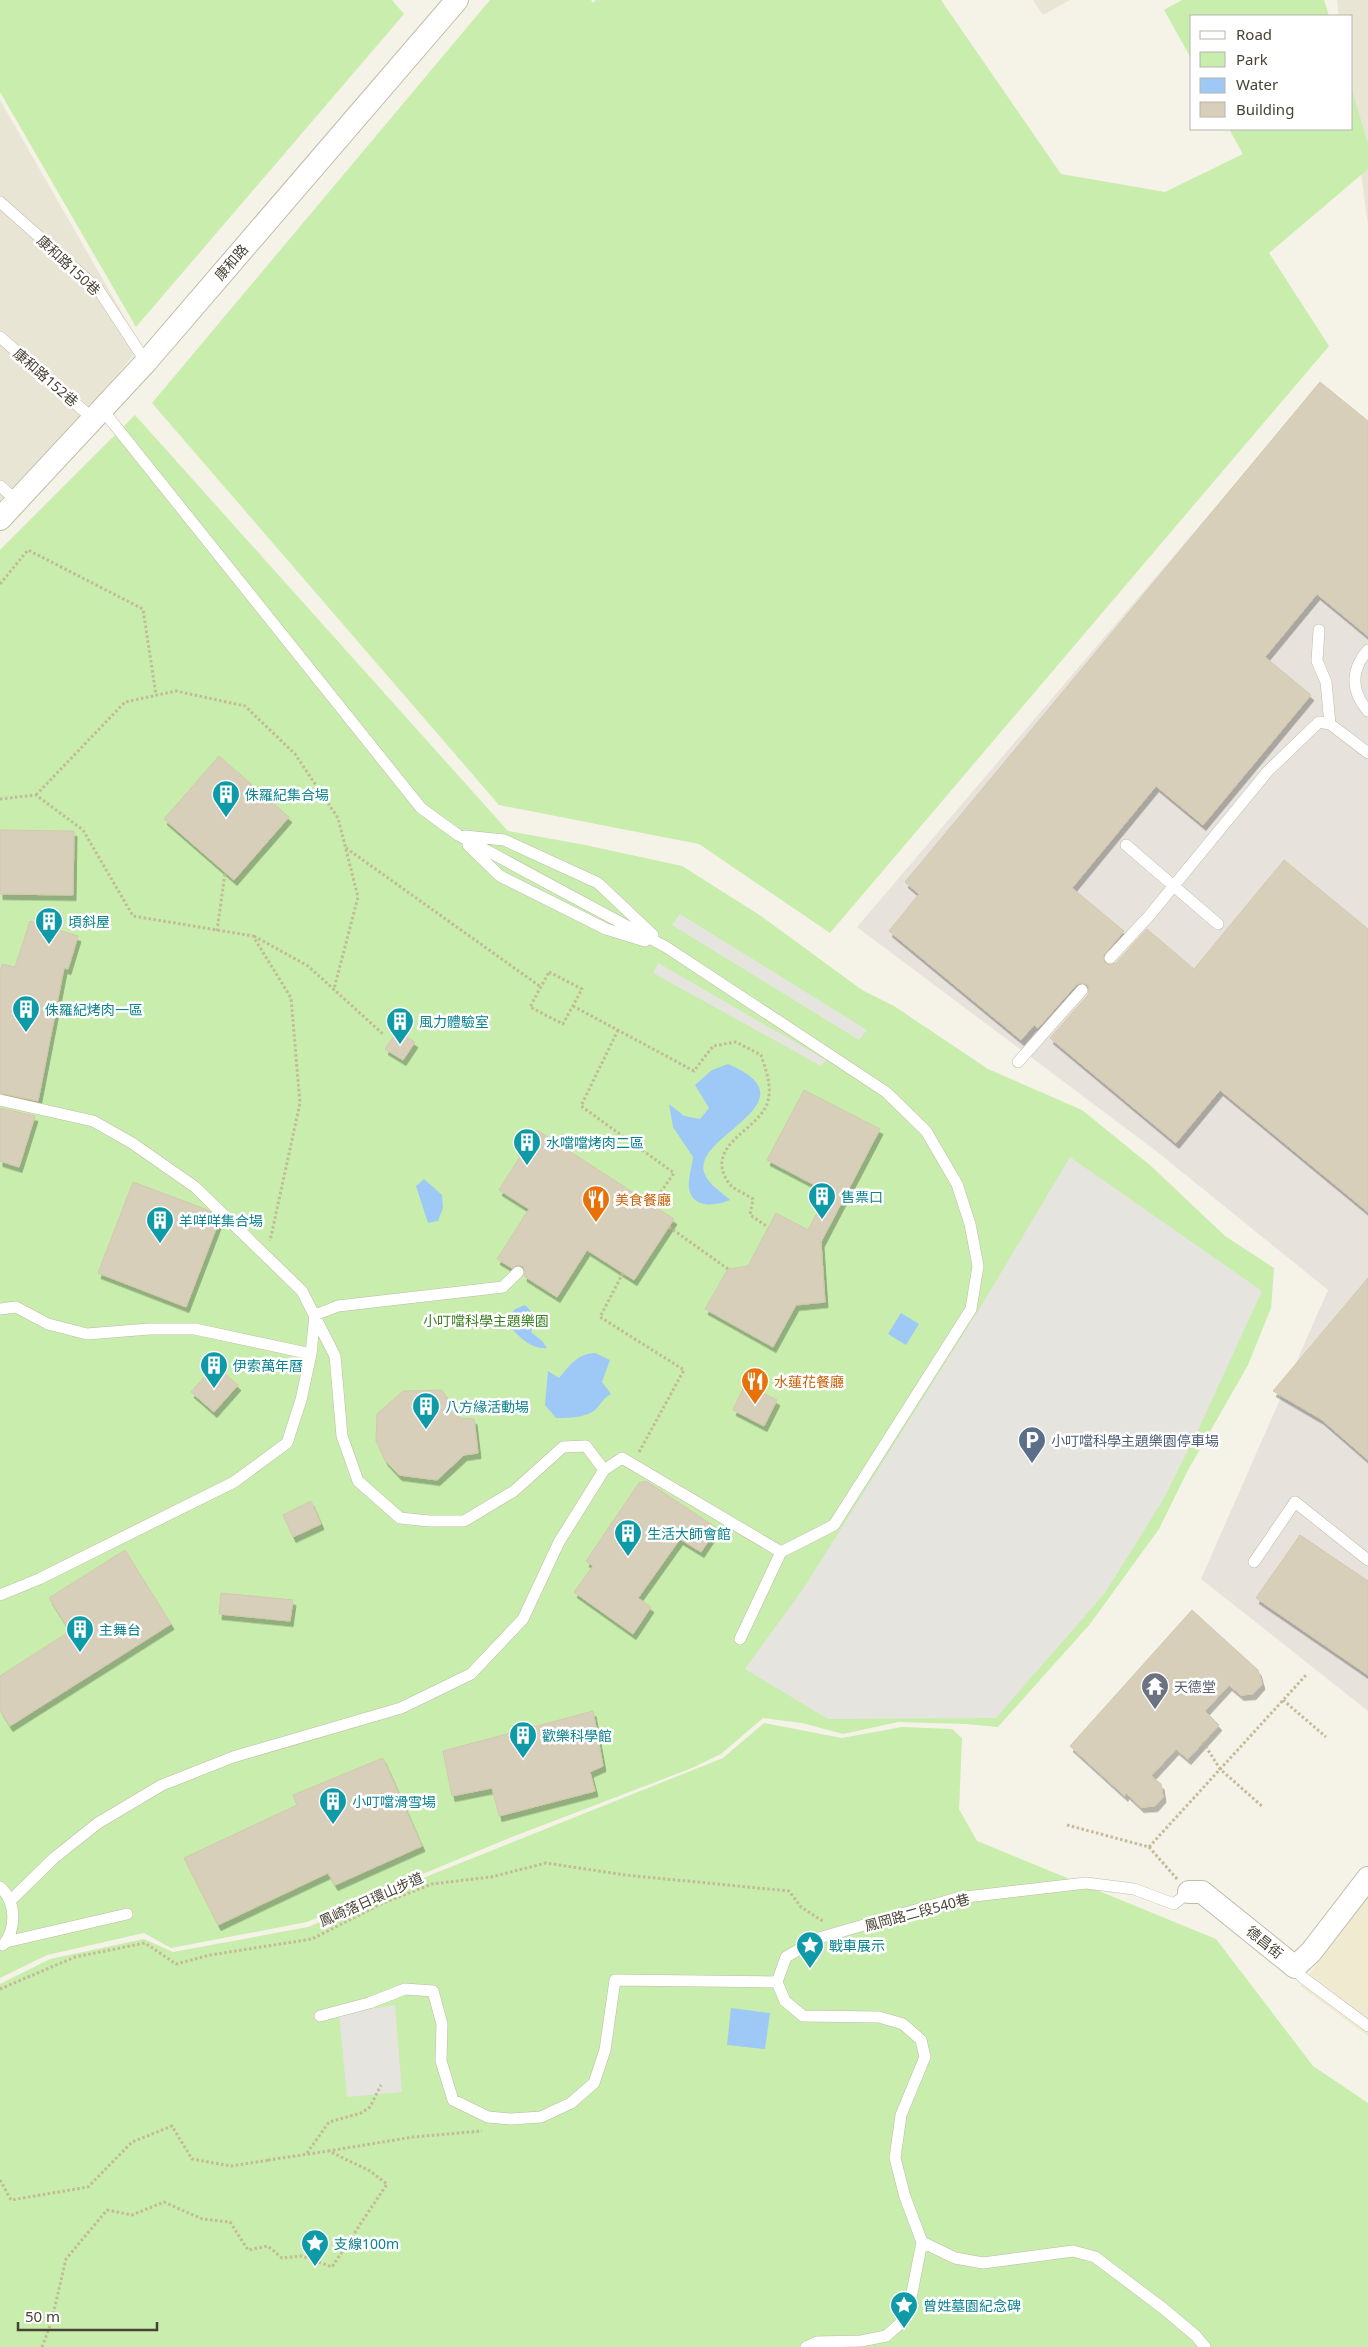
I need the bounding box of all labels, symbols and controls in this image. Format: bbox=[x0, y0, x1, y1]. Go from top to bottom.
legend bbox=[1190, 15, 1353, 130]
text: Road bbox=[1236, 24, 1272, 44]
text: Park bbox=[1236, 49, 1268, 69]
text: Water bbox=[1236, 74, 1278, 94]
text: Building bbox=[1236, 99, 1294, 119]
street label: 康和路150巷 bbox=[33, 231, 105, 299]
street label: 康和路 bbox=[210, 240, 252, 284]
street label: 康和路152巷 bbox=[10, 344, 82, 410]
building icon: 侏羅紀集合場 bbox=[211, 779, 241, 818]
place label: 侏羅紀集合場 bbox=[245, 785, 329, 804]
building icon: 頃斜屋 bbox=[34, 906, 64, 945]
place label: 頃斜屋 bbox=[68, 912, 110, 931]
building icon: 侏羅紀烤肉一區 bbox=[11, 994, 41, 1033]
place label: 侏羅紀烤肉一區 bbox=[45, 1000, 143, 1019]
building icon: 風力體驗室 bbox=[385, 1006, 415, 1045]
place label: 風力體驗室 bbox=[419, 1012, 489, 1031]
building icon: 水噹噹烤肉二區 bbox=[512, 1127, 542, 1166]
place label: 水噹噹烤肉二區 bbox=[546, 1133, 644, 1152]
building icon: 售票口 bbox=[807, 1181, 837, 1220]
restaurant icon: 美食餐廳 bbox=[581, 1184, 611, 1223]
place label: 售票口 bbox=[841, 1187, 883, 1206]
place label: 美食餐廳 bbox=[615, 1190, 671, 1209]
building icon: 羊咩咩集合場 bbox=[145, 1205, 175, 1244]
place label: 羊咩咩集合場 bbox=[179, 1211, 263, 1230]
park label: 小叮噹科學主題樂園 bbox=[423, 1311, 549, 1330]
building icon: 伊索萬年曆 bbox=[199, 1350, 229, 1389]
place label: 伊索萬年曆 bbox=[233, 1356, 303, 1375]
restaurant icon: 水蓮花餐廳 bbox=[740, 1366, 770, 1405]
place label: 水蓮花餐廳 bbox=[774, 1372, 844, 1391]
building icon: 八方緣活動場 bbox=[411, 1391, 441, 1430]
place label: 八方緣活動場 bbox=[445, 1397, 529, 1416]
parking icon: 小叮噹科學主題樂園停車場 bbox=[1017, 1425, 1047, 1464]
place label: 小叮噹科學主題樂園停車場 bbox=[1051, 1431, 1219, 1450]
building icon: 生活大師會館 bbox=[613, 1518, 643, 1557]
place label: 生活大師會館 bbox=[647, 1524, 731, 1543]
building icon: 主舞台 bbox=[65, 1614, 95, 1653]
place label: 主舞台 bbox=[99, 1620, 141, 1639]
temple icon: 天德堂 bbox=[1140, 1671, 1170, 1710]
place label: 天德堂 bbox=[1174, 1677, 1216, 1696]
building icon: 歡樂科學館 bbox=[508, 1720, 538, 1759]
place label: 歡樂科學館 bbox=[542, 1726, 612, 1745]
building icon: 小叮噹滑雪場 bbox=[318, 1786, 348, 1825]
place label: 小叮噹滑雪場 bbox=[352, 1792, 436, 1811]
street label: 鳳崎落日環山步道 bbox=[316, 1868, 426, 1930]
street label: 鳳岡路二段540巷 bbox=[862, 1889, 972, 1935]
street label: 德昌街 bbox=[1243, 1921, 1287, 1963]
place icon: 戰車展示 bbox=[795, 1930, 825, 1969]
place label: 戰車展示 bbox=[829, 1936, 885, 1955]
place icon: 支線100m bbox=[300, 2228, 330, 2267]
place label: 支線100m bbox=[334, 2234, 399, 2253]
place icon: 曾姓墓園紀念碑 bbox=[889, 2290, 919, 2329]
place label: 曾姓墓園紀念碑 bbox=[923, 2296, 1021, 2315]
scale bar bbox=[18, 2300, 156, 2332]
text: 50 m bbox=[25, 2306, 60, 2326]

